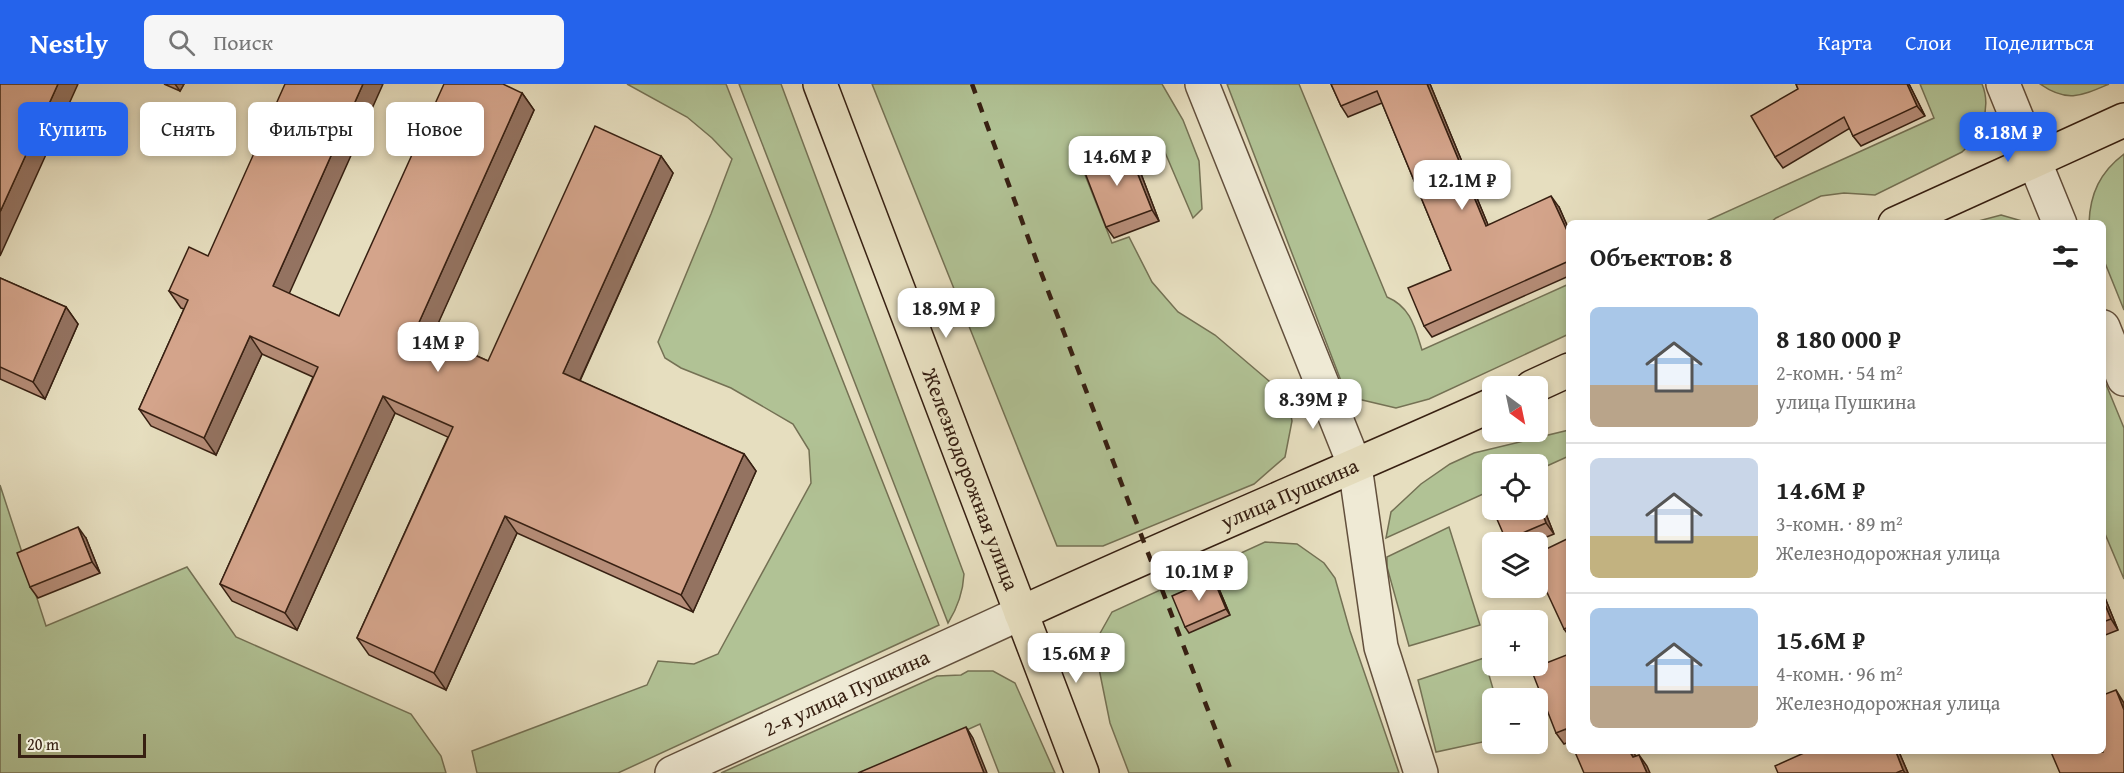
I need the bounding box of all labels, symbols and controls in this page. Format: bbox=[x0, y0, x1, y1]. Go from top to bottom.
search box bbox=[144, 15, 564, 69]
text: Nestly bbox=[30, 22, 108, 63]
icon: search bbox=[165, 26, 198, 59]
text: Поиск bbox=[213, 26, 273, 58]
text: Карта bbox=[1818, 27, 1872, 58]
text: Слои bbox=[1905, 27, 1951, 58]
text: Поделиться bbox=[1984, 27, 2094, 58]
chip: Купить bbox=[18, 102, 128, 156]
chip: Снять bbox=[140, 102, 236, 156]
chip: Фильтры bbox=[248, 102, 374, 156]
chip: Новое bbox=[386, 102, 484, 156]
pin: 8.18M ₽ bbox=[1953, 112, 2063, 163]
text: 8.18M ₽ bbox=[1974, 117, 2042, 146]
pin: 14.6M ₽ bbox=[1062, 136, 1172, 187]
text: 14.6M ₽ bbox=[1083, 141, 1151, 170]
pin: 12.1M ₽ bbox=[1407, 160, 1517, 211]
text: 12.1M ₽ bbox=[1428, 165, 1496, 194]
text: Объектов: 8 bbox=[1590, 237, 1733, 276]
icon: filters bbox=[2049, 240, 2082, 273]
pin: 18.9M ₽ bbox=[891, 288, 1001, 339]
text: 18.9M ₽ bbox=[912, 293, 980, 322]
text: 8 180 000 ₽ bbox=[1776, 319, 1901, 358]
pin: 14M ₽ bbox=[396, 322, 480, 373]
text: 14M ₽ bbox=[412, 327, 464, 356]
icon: home bbox=[1638, 331, 1710, 403]
text: 2-комн. · 54 m² bbox=[1776, 358, 1903, 387]
street label: Железнодорожная улица bbox=[914, 363, 1027, 595]
north arrow bbox=[1482, 376, 1548, 442]
map controls bbox=[1482, 376, 1548, 754]
pin: 8.39M ₽ bbox=[1258, 379, 1368, 430]
text: 8.39M ₽ bbox=[1279, 384, 1347, 413]
text: улица Пушкина bbox=[1776, 387, 1916, 416]
street label: улица Пушкина bbox=[1215, 450, 1363, 537]
button: locate bbox=[1482, 454, 1548, 520]
text: 14.6M ₽ bbox=[1776, 470, 1865, 509]
icon: home bbox=[1638, 482, 1710, 554]
text: 3-комн. · 89 m² bbox=[1776, 509, 1903, 538]
button: layers bbox=[1482, 532, 1548, 598]
text: Железнодорожная улица bbox=[1776, 538, 2000, 567]
pin: 10.1M ₽ bbox=[1144, 551, 1254, 602]
text: 10.1M ₽ bbox=[1165, 556, 1233, 585]
button: + bbox=[1482, 610, 1548, 676]
text: 15.6M ₽ bbox=[1776, 620, 1865, 659]
icon: home bbox=[1638, 632, 1710, 704]
pin: 15.6M ₽ bbox=[1021, 633, 1131, 684]
text: 15.6M ₽ bbox=[1042, 638, 1110, 667]
street label: 2-я улица Пушкина bbox=[758, 641, 935, 744]
text: 4-комн. · 96 m² bbox=[1776, 659, 1903, 688]
button: − bbox=[1482, 688, 1548, 754]
text: Железнодорожная улица bbox=[1776, 688, 2000, 717]
scale bar bbox=[18, 731, 146, 758]
text: 20 m bbox=[27, 732, 59, 756]

